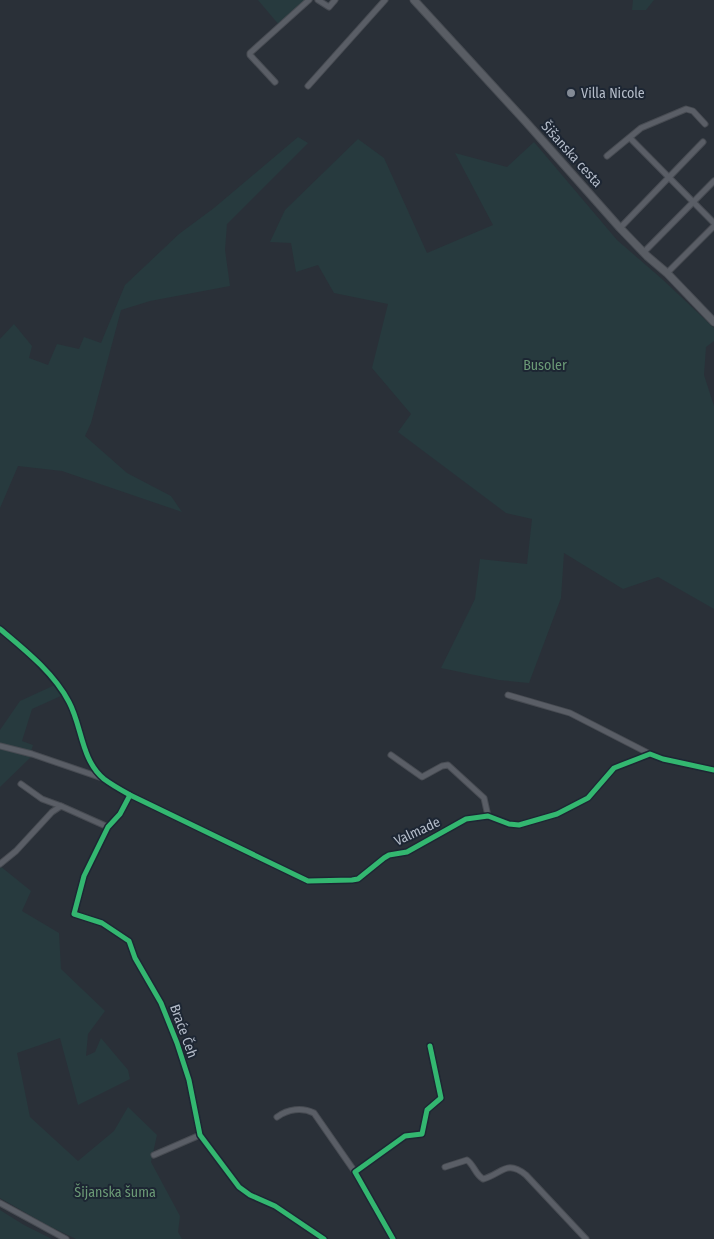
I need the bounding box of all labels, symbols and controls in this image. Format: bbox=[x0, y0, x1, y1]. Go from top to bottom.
place label: Villa Nicole bbox=[581, 85, 645, 102]
marker: Villa Nicole bbox=[565, 87, 577, 99]
street label: Šišanska cesta bbox=[538, 117, 607, 191]
park label: Busoler bbox=[523, 357, 567, 374]
street label: Valmade bbox=[391, 813, 443, 850]
street label: Braće Čeh bbox=[166, 1002, 202, 1060]
park label: Šijanska šuma bbox=[74, 1183, 156, 1201]

